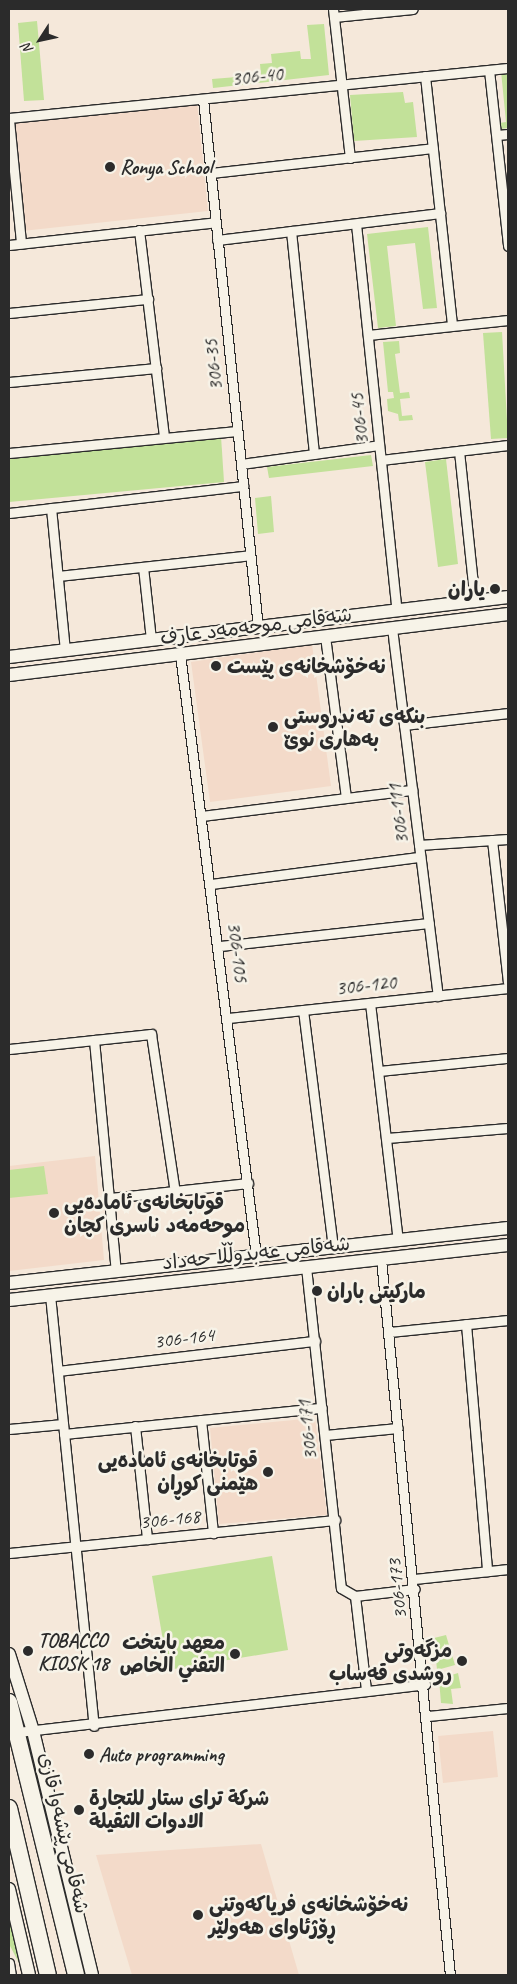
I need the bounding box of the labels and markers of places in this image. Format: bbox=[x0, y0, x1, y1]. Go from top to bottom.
place label: Ronya School bbox=[120, 155, 211, 179]
marker: Ronya School bbox=[104, 161, 116, 173]
place label: یاران bbox=[448, 577, 485, 601]
marker: یاران bbox=[489, 583, 501, 595]
place label: نەخۆشخانەی پێست bbox=[227, 654, 386, 678]
marker: نەخۆشخانەی پێست bbox=[209, 659, 223, 673]
place label: بنکەی تەندروستی بەهاری نوێ bbox=[284, 704, 425, 751]
marker: بنکەی تەندروستی بەهاری نوێ bbox=[266, 720, 280, 734]
place label: قوتابخانەی ئامادەیی موحەمەد ناسری کچان bbox=[64, 1190, 245, 1237]
marker: قوتابخانەی ئامادەیی موحەمەد ناسری کچان bbox=[48, 1207, 60, 1219]
place label: ماركيتى باران bbox=[327, 1279, 426, 1303]
marker: ماركيتى باران bbox=[311, 1285, 323, 1297]
place label: قوتابخانەی ئامادەیی هێمنی کوڕان bbox=[98, 1448, 258, 1495]
marker: قوتابخانەی ئامادەیی هێمنی کوڕان bbox=[262, 1466, 274, 1478]
place label: TOBACCO KIOSK 18 bbox=[38, 1628, 109, 1675]
place label: معهد بايتخت التقني الخاص bbox=[120, 1630, 225, 1677]
place label: مزگەوتی روشدی قەساب bbox=[329, 1638, 452, 1685]
marker: TOBACCO KIOSK 18 bbox=[22, 1645, 34, 1657]
marker: معهد بايتخت التقني الخاص bbox=[229, 1648, 241, 1660]
marker: مزگەوتی روشدی قەساب bbox=[456, 1655, 468, 1667]
place label: Auto programming bbox=[99, 1742, 224, 1766]
marker: Auto programming bbox=[83, 1748, 95, 1760]
place label: شركة ترای ستار للتجارة الادوات الثقيلة bbox=[89, 1786, 269, 1833]
marker: شركة ترای ستار للتجارة الادوات الثقيلة bbox=[73, 1804, 85, 1816]
place label: نەخۆشخانەی فریاکەوتنی ڕۆژئاوای هەولێر bbox=[209, 1892, 408, 1939]
marker: نەخۆشخانەی فریاکەوتنی ڕۆژئاوای هەولێر bbox=[191, 1908, 205, 1922]

